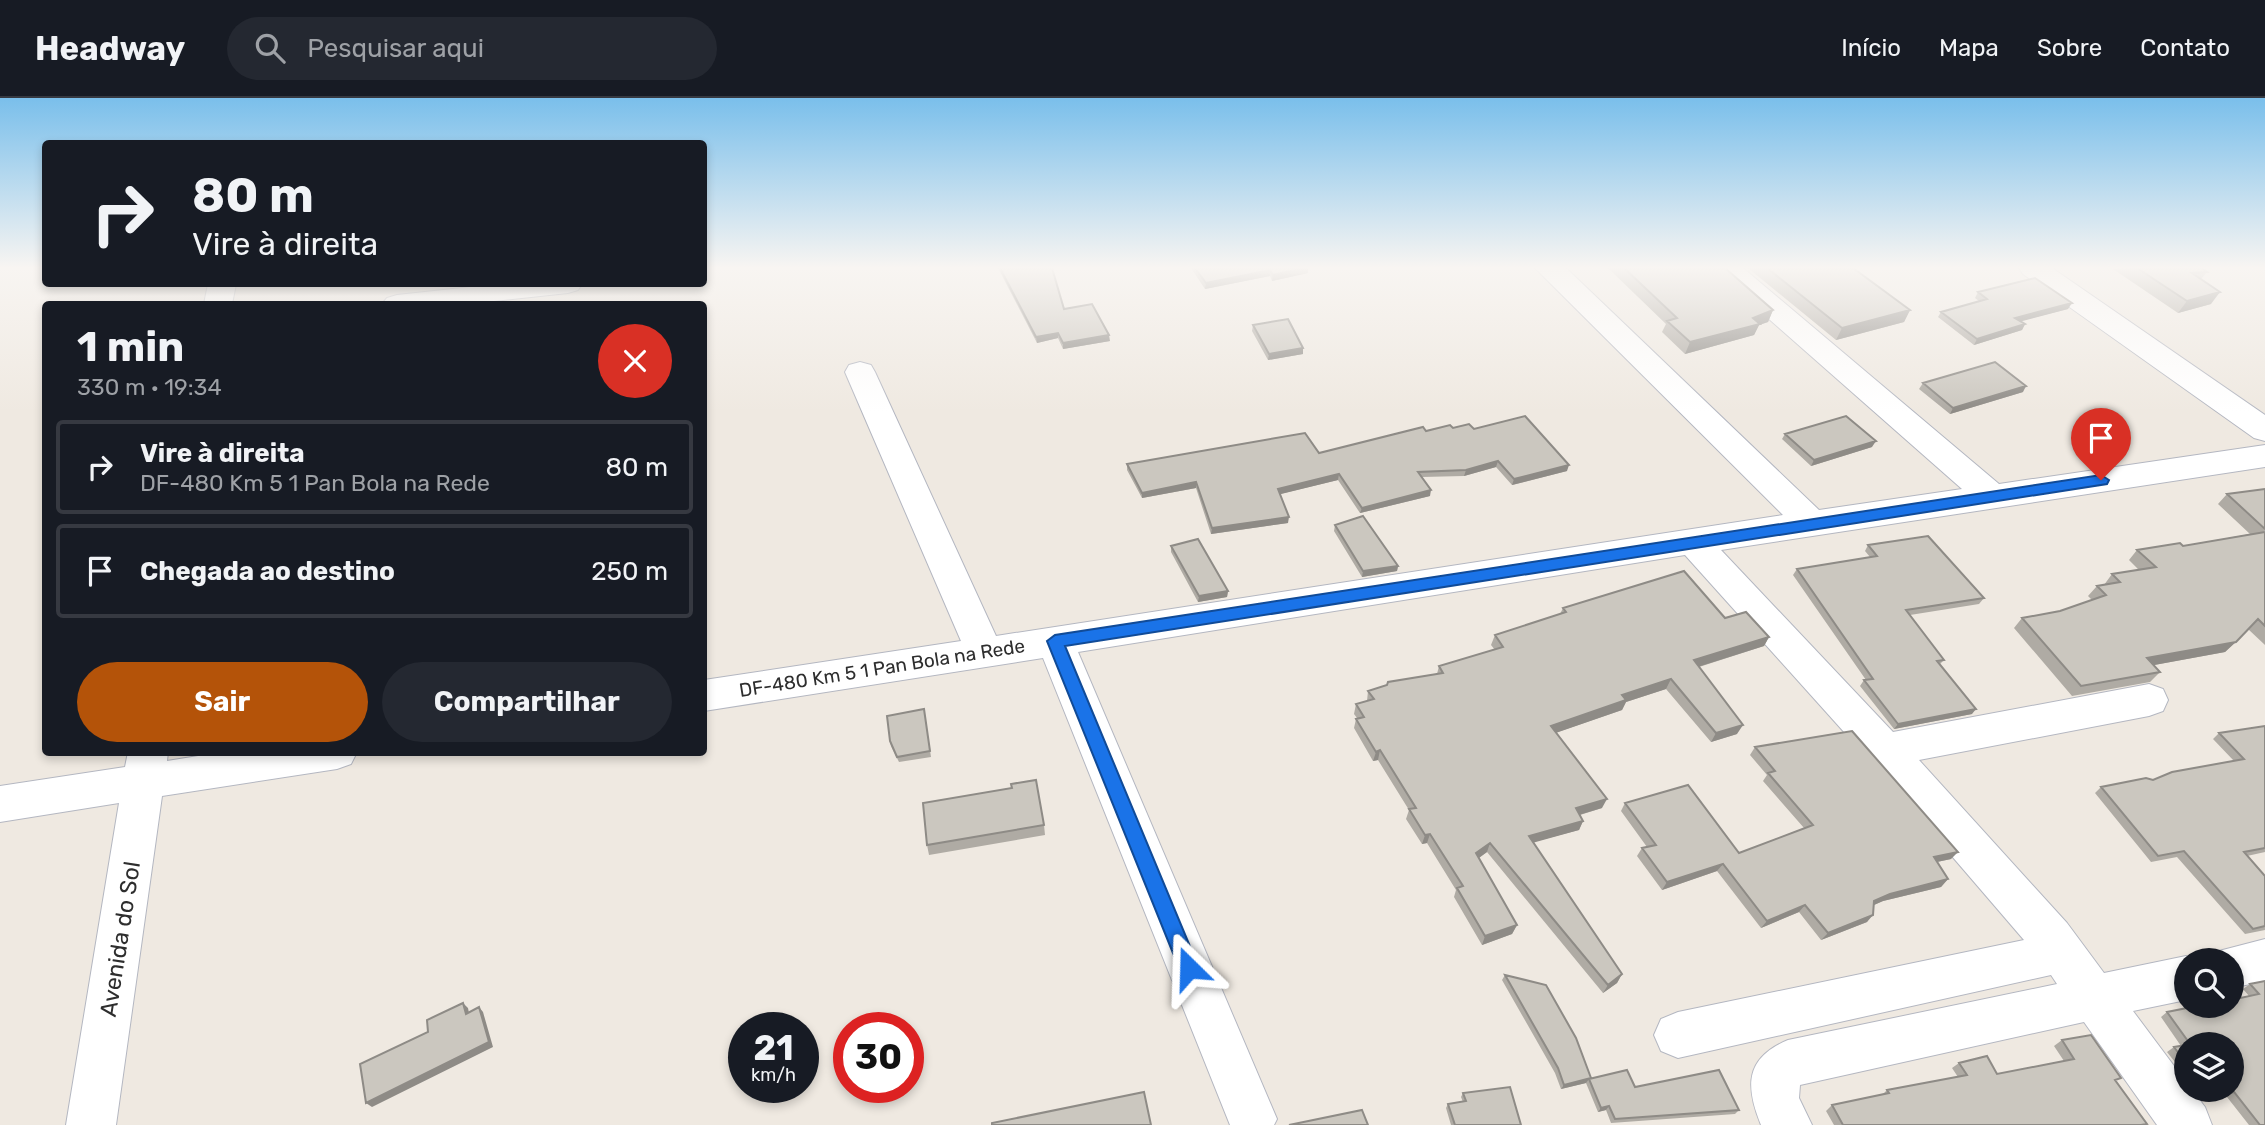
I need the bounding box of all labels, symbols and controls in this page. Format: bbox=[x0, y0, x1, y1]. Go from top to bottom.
search box bbox=[227, 17, 717, 80]
text: Headway bbox=[35, 29, 185, 68]
icon: search bbox=[251, 29, 289, 67]
text: Pesquisar aqui bbox=[307, 33, 484, 64]
text: Início bbox=[1841, 34, 1901, 62]
text: Mapa bbox=[1939, 34, 1999, 62]
text: Sobre bbox=[2037, 34, 2102, 62]
text: Contato bbox=[2140, 34, 2230, 62]
text: 80 m bbox=[192, 166, 314, 224]
icon: right bbox=[77, 168, 168, 259]
text: Vire à direita bbox=[192, 225, 378, 263]
text: 1 min bbox=[77, 322, 184, 372]
button: close bbox=[598, 324, 672, 398]
text: 330 m · 19:34 bbox=[77, 373, 222, 401]
pin bbox=[2071, 408, 2131, 480]
icon: arrive bbox=[2082, 419, 2120, 457]
text: Vire à direita bbox=[140, 438, 305, 469]
icon: right bbox=[81, 448, 119, 486]
text: 80 m bbox=[605, 452, 668, 483]
text: DF-480 Km 5 1 Pan Bola na Rede bbox=[140, 469, 490, 497]
icon: arrive bbox=[81, 552, 119, 590]
text: Chegada ao destino bbox=[140, 556, 395, 587]
text: 250 m bbox=[591, 556, 668, 587]
street label: DF-480 Km 5 1 Pan Bola na Rede bbox=[737, 634, 1027, 702]
button: Sair bbox=[77, 662, 368, 742]
button: Compartilhar bbox=[382, 662, 672, 742]
street label: Avenida do Sol bbox=[94, 859, 146, 1019]
position arrow bbox=[1152, 931, 1226, 1005]
map controls bbox=[2174, 948, 2244, 1102]
button: search bbox=[2174, 948, 2244, 1018]
speed limit sign: 30 bbox=[833, 1012, 924, 1103]
text: 21 bbox=[753, 1027, 794, 1069]
button: layers bbox=[2174, 1032, 2244, 1102]
text: km/h bbox=[751, 1064, 796, 1086]

